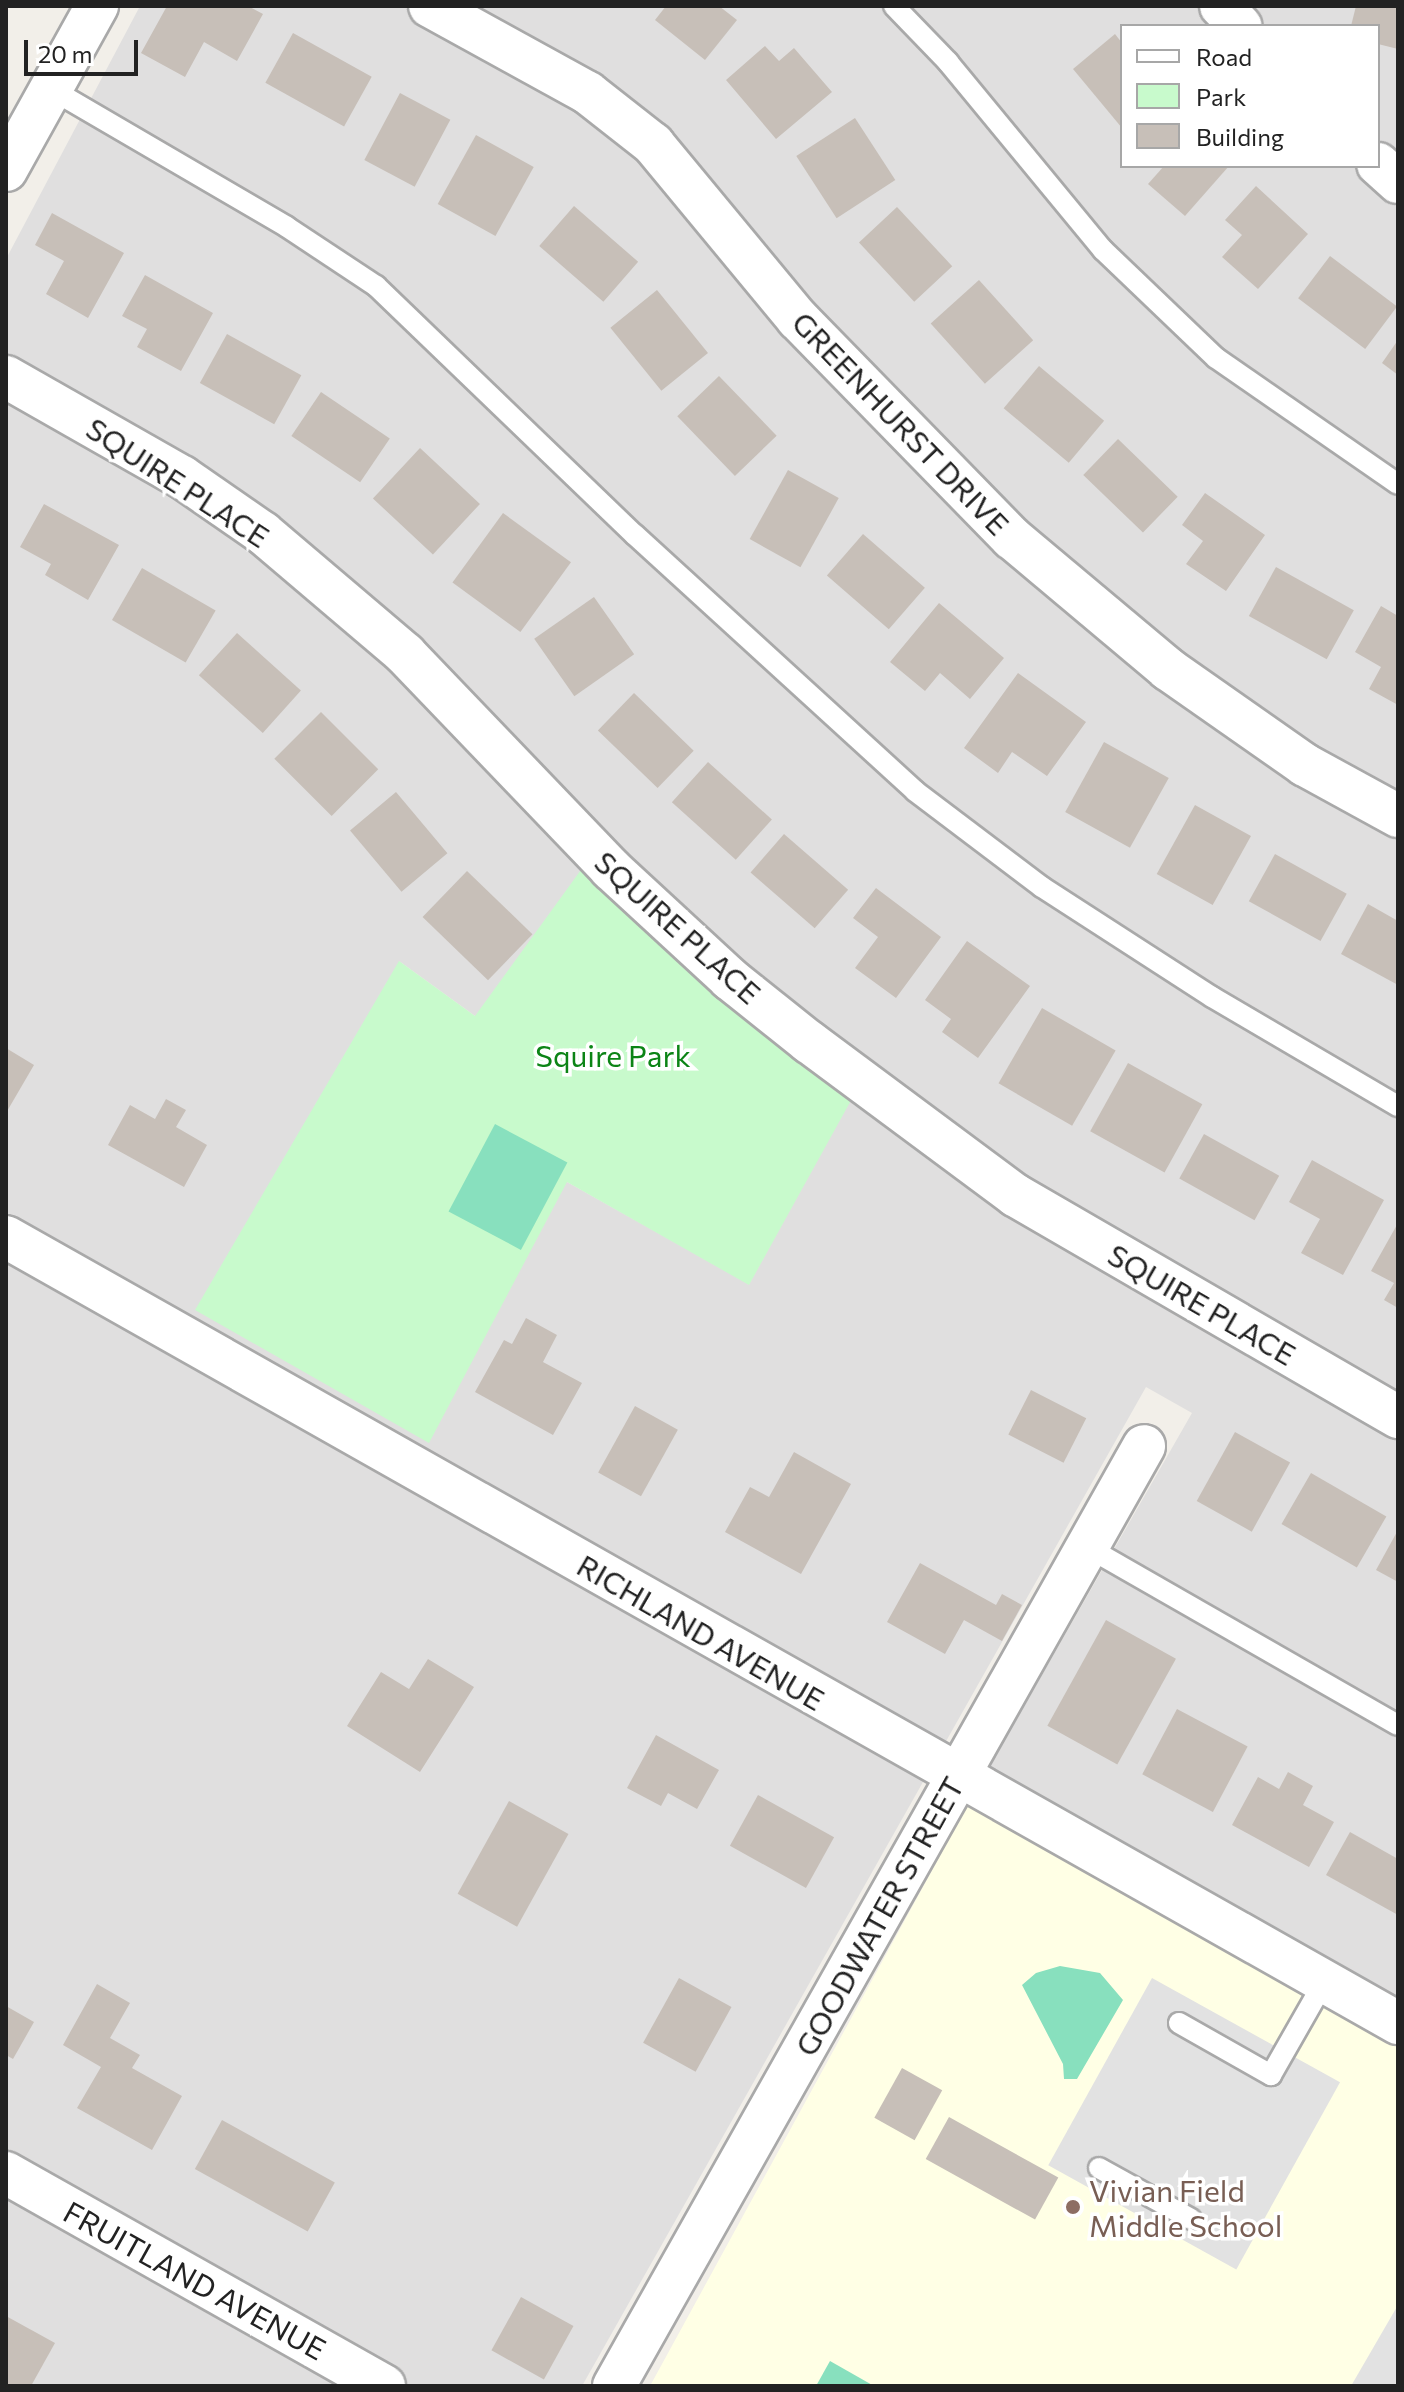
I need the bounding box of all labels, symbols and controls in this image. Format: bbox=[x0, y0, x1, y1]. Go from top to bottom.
scale bar bbox=[28, 24, 142, 74]
legend bbox=[1120, 24, 1380, 168]
text: 20 m bbox=[38, 39, 92, 68]
text: Road bbox=[1196, 42, 1252, 71]
text: Park bbox=[1196, 82, 1246, 111]
text: Building bbox=[1196, 122, 1284, 151]
street label: GREENHURST DRIVE bbox=[785, 304, 1017, 542]
street label: SQUIRE PLACE bbox=[80, 410, 276, 554]
street label: SQUIRE PLACE bbox=[588, 843, 768, 1011]
park label: Squire Park bbox=[535, 1037, 691, 1073]
street label: SQUIRE PLACE bbox=[1102, 1236, 1302, 1372]
street label: RICHLAND AVENUE bbox=[571, 1547, 831, 1717]
street label: GOODWATER STREET bbox=[787, 1770, 971, 2062]
place label: Vivian Field Middle School bbox=[1089, 2172, 1282, 2242]
street label: FRUITLAND AVENUE bbox=[58, 2193, 332, 2367]
marker: Vivian Field Middle School bbox=[1064, 2198, 1082, 2216]

